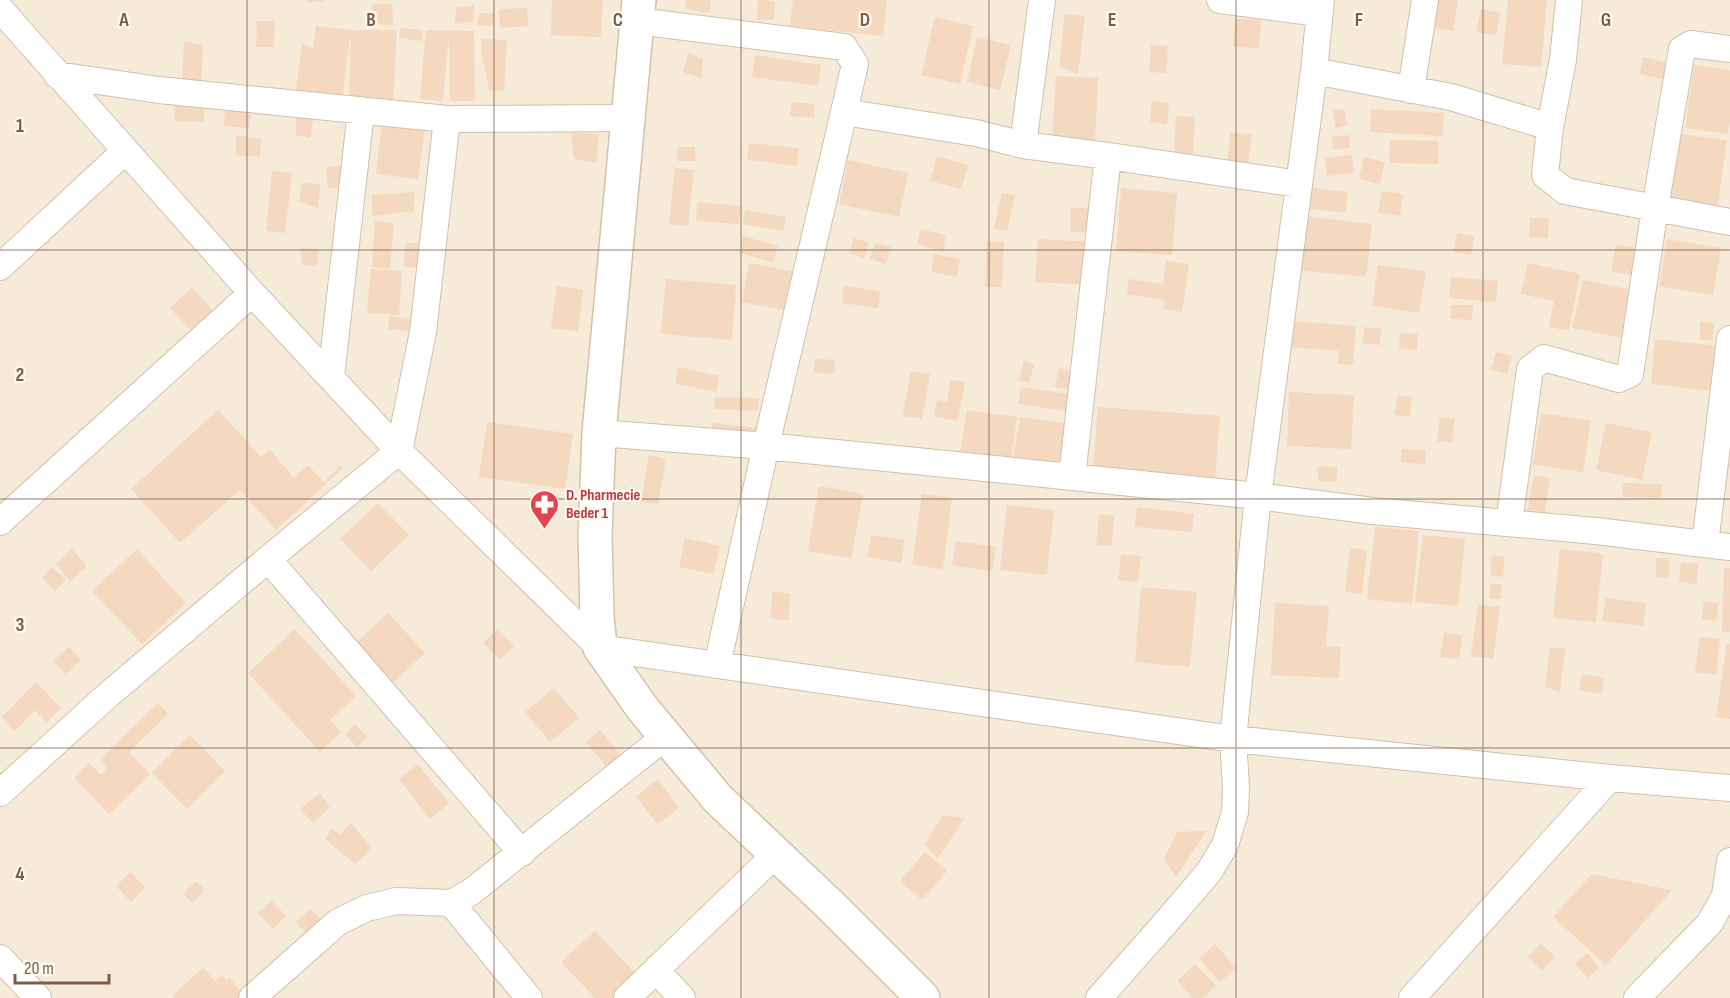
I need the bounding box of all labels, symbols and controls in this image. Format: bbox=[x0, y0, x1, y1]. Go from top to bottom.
text: A bbox=[118, 8, 129, 32]
text: B bbox=[366, 8, 376, 32]
text: C bbox=[613, 8, 623, 32]
text: D bbox=[860, 8, 870, 32]
text: E bbox=[1108, 8, 1116, 32]
text: F bbox=[1355, 8, 1363, 32]
text: G bbox=[1601, 8, 1611, 32]
text: 1 bbox=[16, 114, 24, 138]
text: 2 bbox=[16, 363, 24, 387]
place label: D. Pharmecie Beder 1 bbox=[566, 486, 640, 523]
pharmacy icon: D. Pharmecie Beder 1 bbox=[529, 488, 561, 530]
text: 3 bbox=[16, 613, 25, 637]
text: 4 bbox=[15, 862, 25, 886]
scale bar bbox=[15, 947, 110, 985]
text: 20 m bbox=[24, 958, 54, 979]

